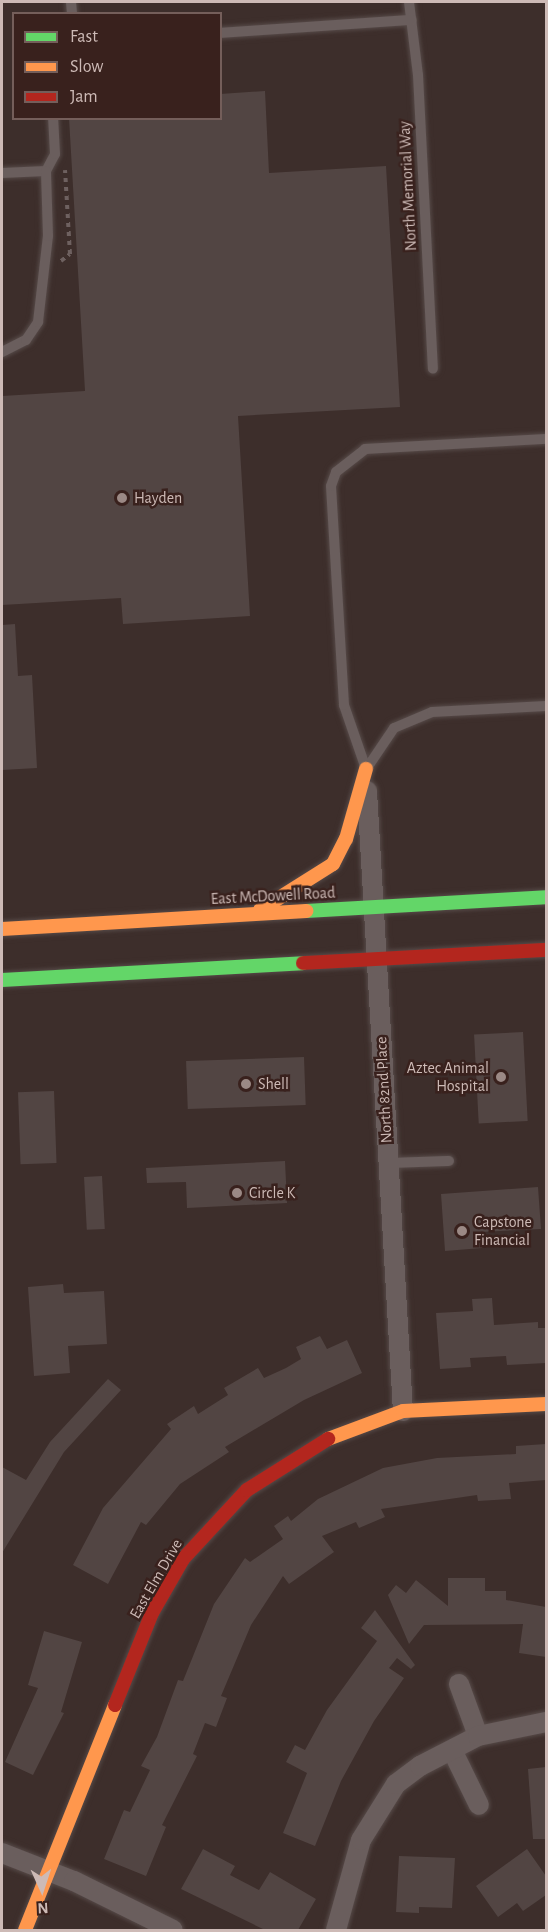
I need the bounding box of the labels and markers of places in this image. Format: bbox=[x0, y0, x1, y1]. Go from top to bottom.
place label: Hayden bbox=[134, 488, 182, 508]
marker: Hayden bbox=[115, 491, 129, 505]
place label: Aztec Animal Hospital bbox=[407, 1058, 489, 1096]
marker: Aztec Animal Hospital bbox=[494, 1070, 508, 1084]
place label: Shell bbox=[258, 1074, 289, 1094]
marker: Shell bbox=[239, 1077, 253, 1091]
place label: Circle K bbox=[249, 1183, 295, 1203]
marker: Circle K bbox=[230, 1186, 244, 1200]
place label: Capstone Financial bbox=[474, 1212, 532, 1250]
marker: Capstone Financial bbox=[455, 1224, 469, 1238]

